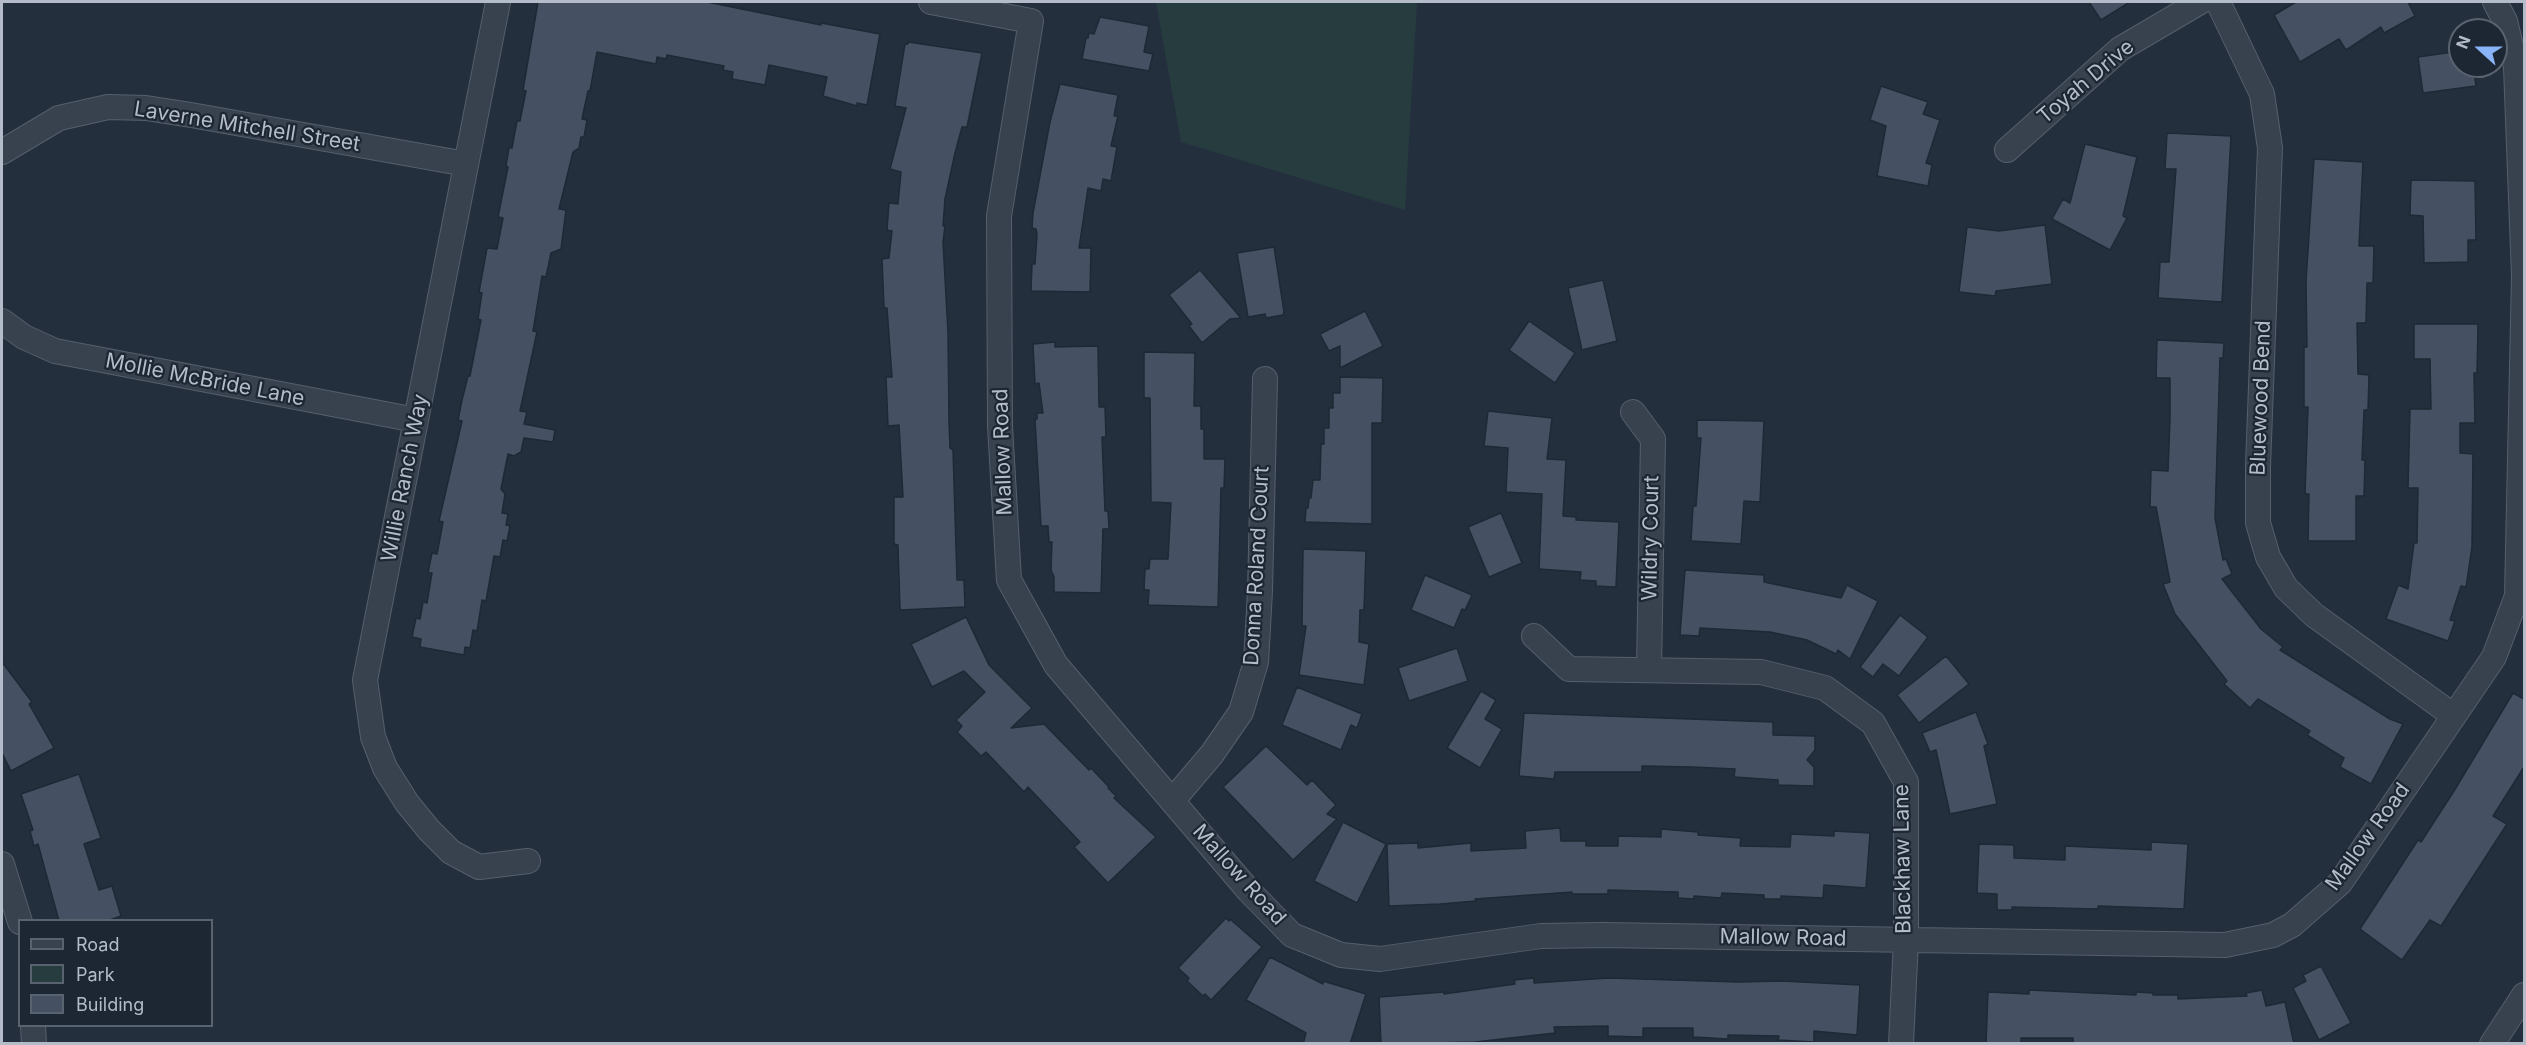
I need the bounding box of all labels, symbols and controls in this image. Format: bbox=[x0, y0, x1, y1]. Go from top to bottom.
north arrow bbox=[2448, 18, 2508, 78]
text: N bbox=[2452, 33, 2475, 52]
street label: Toyah Drive bbox=[2033, 34, 2139, 130]
street label: Laverne Mitchell Street bbox=[132, 97, 362, 157]
street label: Bluewood Bend bbox=[2246, 320, 2276, 476]
street label: Mollie McBride Lane bbox=[103, 348, 307, 412]
street label: Mallow Road bbox=[988, 388, 1018, 516]
street label: Willie Ranch Way bbox=[376, 392, 434, 564]
street label: Donna Roland Court bbox=[1239, 466, 1275, 666]
street label: Wildry Court bbox=[1637, 475, 1665, 601]
street label: Mallow Road bbox=[2321, 778, 2415, 896]
street label: Blackhaw Lane bbox=[1889, 784, 1917, 934]
street label: Mallow Road bbox=[1187, 819, 1291, 931]
legend bbox=[18, 919, 213, 1027]
street label: Mallow Road bbox=[1719, 924, 1847, 952]
text: Road bbox=[76, 934, 119, 955]
text: Park bbox=[76, 964, 115, 985]
text: Building bbox=[76, 994, 144, 1015]

